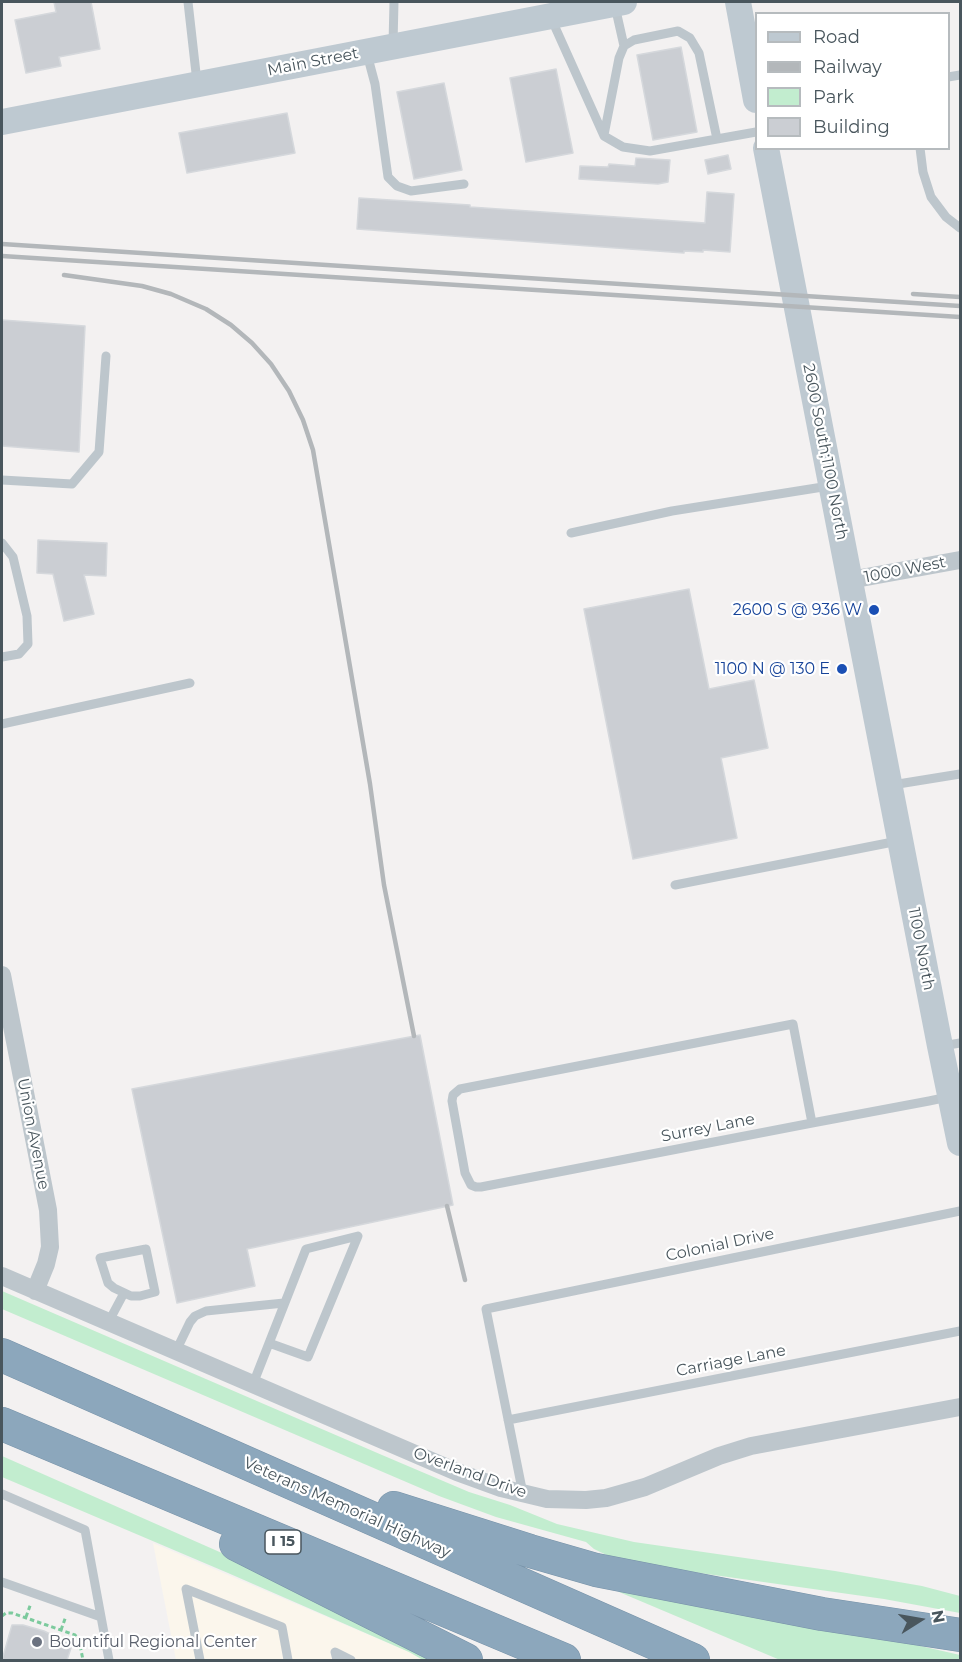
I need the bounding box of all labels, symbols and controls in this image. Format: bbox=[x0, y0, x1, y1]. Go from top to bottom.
legend bbox=[755, 12, 950, 150]
text: Road bbox=[813, 26, 860, 48]
street label: Main Street bbox=[266, 44, 360, 80]
text: Railway bbox=[813, 56, 882, 78]
text: Park bbox=[813, 86, 854, 108]
text: Building bbox=[813, 116, 890, 138]
street label: 2600 South;1100 North bbox=[798, 362, 852, 542]
street label: 1000 West bbox=[863, 553, 947, 587]
place label: 2600 S @ 936 W bbox=[733, 600, 862, 620]
marker: 2600 S @ 936 W bbox=[867, 603, 881, 617]
place label: 1100 N @ 130 E bbox=[715, 659, 830, 679]
marker: 1100 N @ 130 E bbox=[835, 662, 849, 676]
street label: 1100 North bbox=[904, 906, 938, 992]
street label: Union Avenue bbox=[13, 1077, 53, 1191]
street label: Surrey Lane bbox=[660, 1110, 756, 1146]
street label: Colonial Drive bbox=[664, 1224, 776, 1266]
street label: Carriage Lane bbox=[675, 1341, 787, 1381]
street label: Overland Drive bbox=[411, 1444, 529, 1502]
street label: Veterans Memorial Highway bbox=[240, 1454, 454, 1562]
road number: I 15 bbox=[265, 1530, 301, 1554]
north arrow bbox=[890, 1590, 950, 1650]
text: N bbox=[928, 1608, 949, 1625]
place label: Bountiful Regional Center bbox=[49, 1632, 257, 1652]
marker: Bountiful Regional Center bbox=[30, 1635, 44, 1649]

